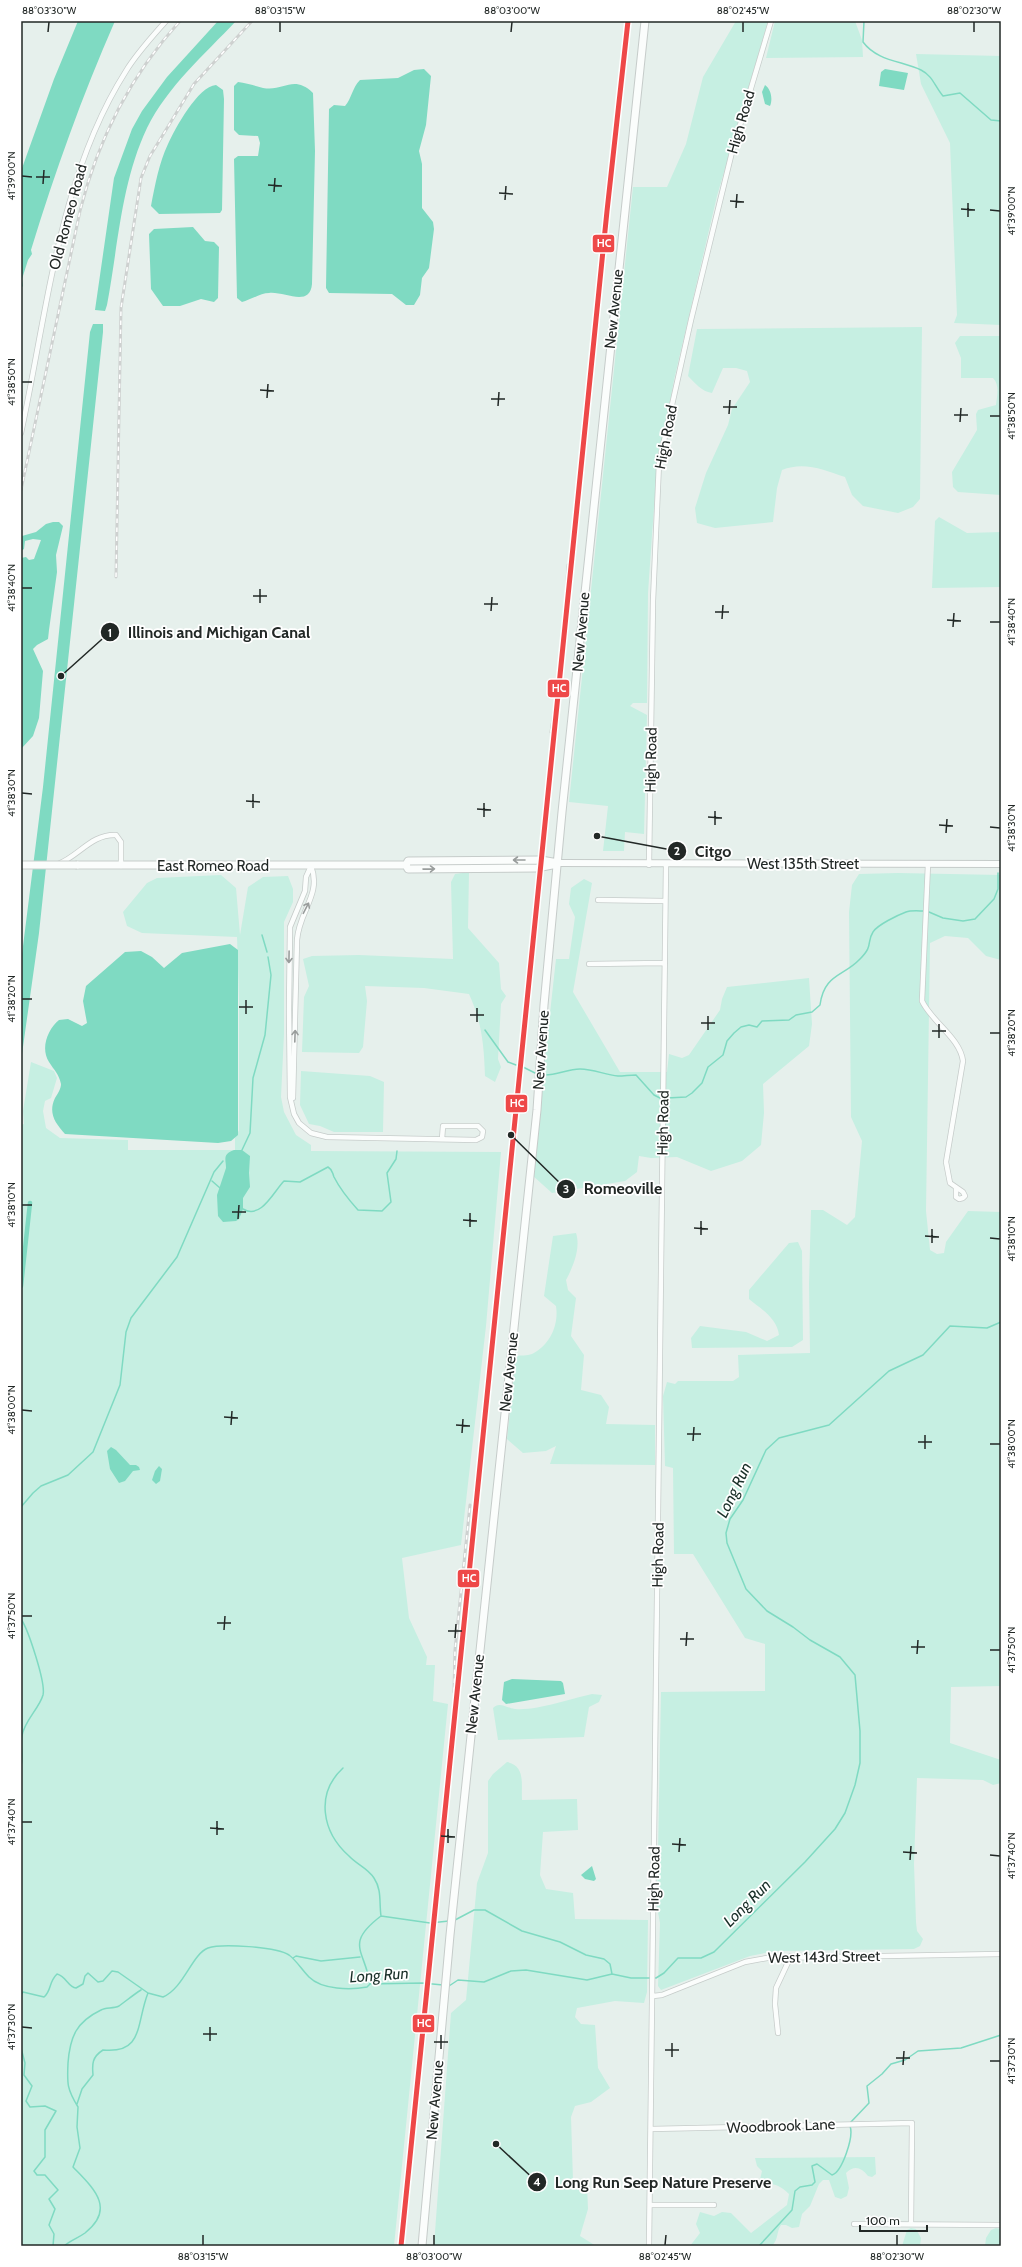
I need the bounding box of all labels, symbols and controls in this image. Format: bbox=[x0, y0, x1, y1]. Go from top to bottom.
text: 88°03'30"W bbox=[22, 4, 77, 17]
text: 88°03'15"W bbox=[255, 4, 306, 17]
text: 88°03'00"W bbox=[484, 4, 540, 17]
text: 88°02'45"W bbox=[717, 4, 770, 17]
text: 88°02'30"W bbox=[947, 4, 1002, 17]
street label: High Road bbox=[723, 88, 759, 156]
text: 41°39'00"N bbox=[5, 152, 18, 200]
street label: Old Romeo Road bbox=[45, 162, 91, 272]
text: 41°39'00"N bbox=[1005, 187, 1018, 235]
line badge: HC bbox=[592, 234, 615, 253]
text: HC bbox=[597, 236, 612, 250]
street label: New Avenue bbox=[601, 268, 627, 350]
text: 41°38'50"N bbox=[5, 358, 18, 406]
text: 41°38'50"N bbox=[1005, 392, 1018, 440]
street label: High Road bbox=[651, 403, 681, 471]
text: 41°38'40"N bbox=[5, 564, 18, 612]
street label: New Avenue bbox=[569, 591, 593, 673]
text: 41°38'40"N bbox=[1005, 598, 1018, 646]
callout: Illinois and Michigan Canal bbox=[100, 618, 318, 646]
text: Illinois and Michigan Canal bbox=[128, 623, 310, 642]
text: 1 bbox=[108, 625, 112, 640]
line badge: HC bbox=[547, 679, 570, 698]
text: HC bbox=[552, 681, 567, 695]
street label: High Road bbox=[641, 727, 661, 793]
text: 41°38'30"N bbox=[5, 769, 18, 817]
text: 41°38'30"N bbox=[1005, 804, 1018, 852]
callout: Citgo bbox=[667, 837, 740, 865]
text: Citgo bbox=[695, 842, 731, 861]
text: 2 bbox=[674, 843, 680, 858]
street label: West 135th Street bbox=[747, 855, 859, 873]
one-way arrow bbox=[513, 856, 526, 864]
street label: East Romeo Road bbox=[157, 857, 269, 875]
one-way arrow bbox=[422, 865, 435, 872]
one-way arrow bbox=[303, 902, 310, 914]
one-way arrow bbox=[286, 950, 293, 963]
text: 41°38'20"N bbox=[5, 975, 18, 1023]
street label: New Avenue bbox=[529, 1009, 553, 1090]
text: 41°38'20"N bbox=[1005, 1009, 1018, 1057]
one-way arrow bbox=[292, 1030, 299, 1043]
street label: High Road bbox=[653, 1090, 673, 1156]
line badge: HC bbox=[505, 1094, 528, 1113]
text: HC bbox=[510, 1096, 525, 1110]
callout: Romeoville bbox=[556, 1175, 670, 1203]
text: Romeoville bbox=[584, 1179, 662, 1198]
text: 3 bbox=[563, 1181, 569, 1196]
text: 41°38'10"N bbox=[5, 1182, 18, 1228]
text: 41°38'10"N bbox=[1005, 1216, 1018, 1262]
street label: New Avenue bbox=[496, 1331, 522, 1413]
text: 41°38'00"N bbox=[5, 1385, 18, 1435]
text: 41°38'00"N bbox=[1005, 1419, 1018, 1469]
water label: Long Run bbox=[712, 1459, 756, 1521]
street label: High Road bbox=[648, 1522, 668, 1588]
line badge: HC bbox=[457, 1569, 480, 1588]
text: HC bbox=[462, 1571, 477, 1585]
text: 41°37'50"N bbox=[5, 1593, 18, 1639]
text: 41°37'50"N bbox=[1005, 1627, 1018, 1673]
street label: New Avenue bbox=[462, 1653, 488, 1735]
text: 41°37'40"N bbox=[5, 1799, 18, 1845]
text: 41°37'40"N bbox=[1005, 1833, 1018, 1879]
street label: High Road bbox=[644, 1846, 664, 1912]
water label: Long Run bbox=[719, 1875, 775, 1931]
street label: West 143rd Street bbox=[768, 1947, 880, 1967]
water label: Long Run bbox=[349, 1963, 409, 1987]
text: 41°37'30"N bbox=[5, 2004, 18, 2050]
line badge: HC bbox=[412, 2014, 435, 2033]
text: HC bbox=[417, 2016, 432, 2030]
text: 41°37'30"N bbox=[1005, 2038, 1018, 2084]
street label: New Avenue bbox=[423, 2059, 447, 2141]
street label: Woodbrook Lane bbox=[726, 2115, 836, 2137]
callout: Long Run Seep Nature Preserve bbox=[527, 2168, 779, 2196]
text: Long Run Seep Nature Preserve bbox=[555, 2173, 771, 2192]
text: 4 bbox=[533, 2174, 541, 2189]
scale bar bbox=[860, 2207, 927, 2233]
text: 100 m bbox=[866, 2213, 900, 2228]
text: 88°03'15"W bbox=[178, 2250, 229, 2263]
text: 88°03'00"W bbox=[406, 2250, 462, 2263]
text: 88°02'45"W bbox=[639, 2250, 692, 2263]
text: 88°02'30"W bbox=[870, 2250, 925, 2263]

